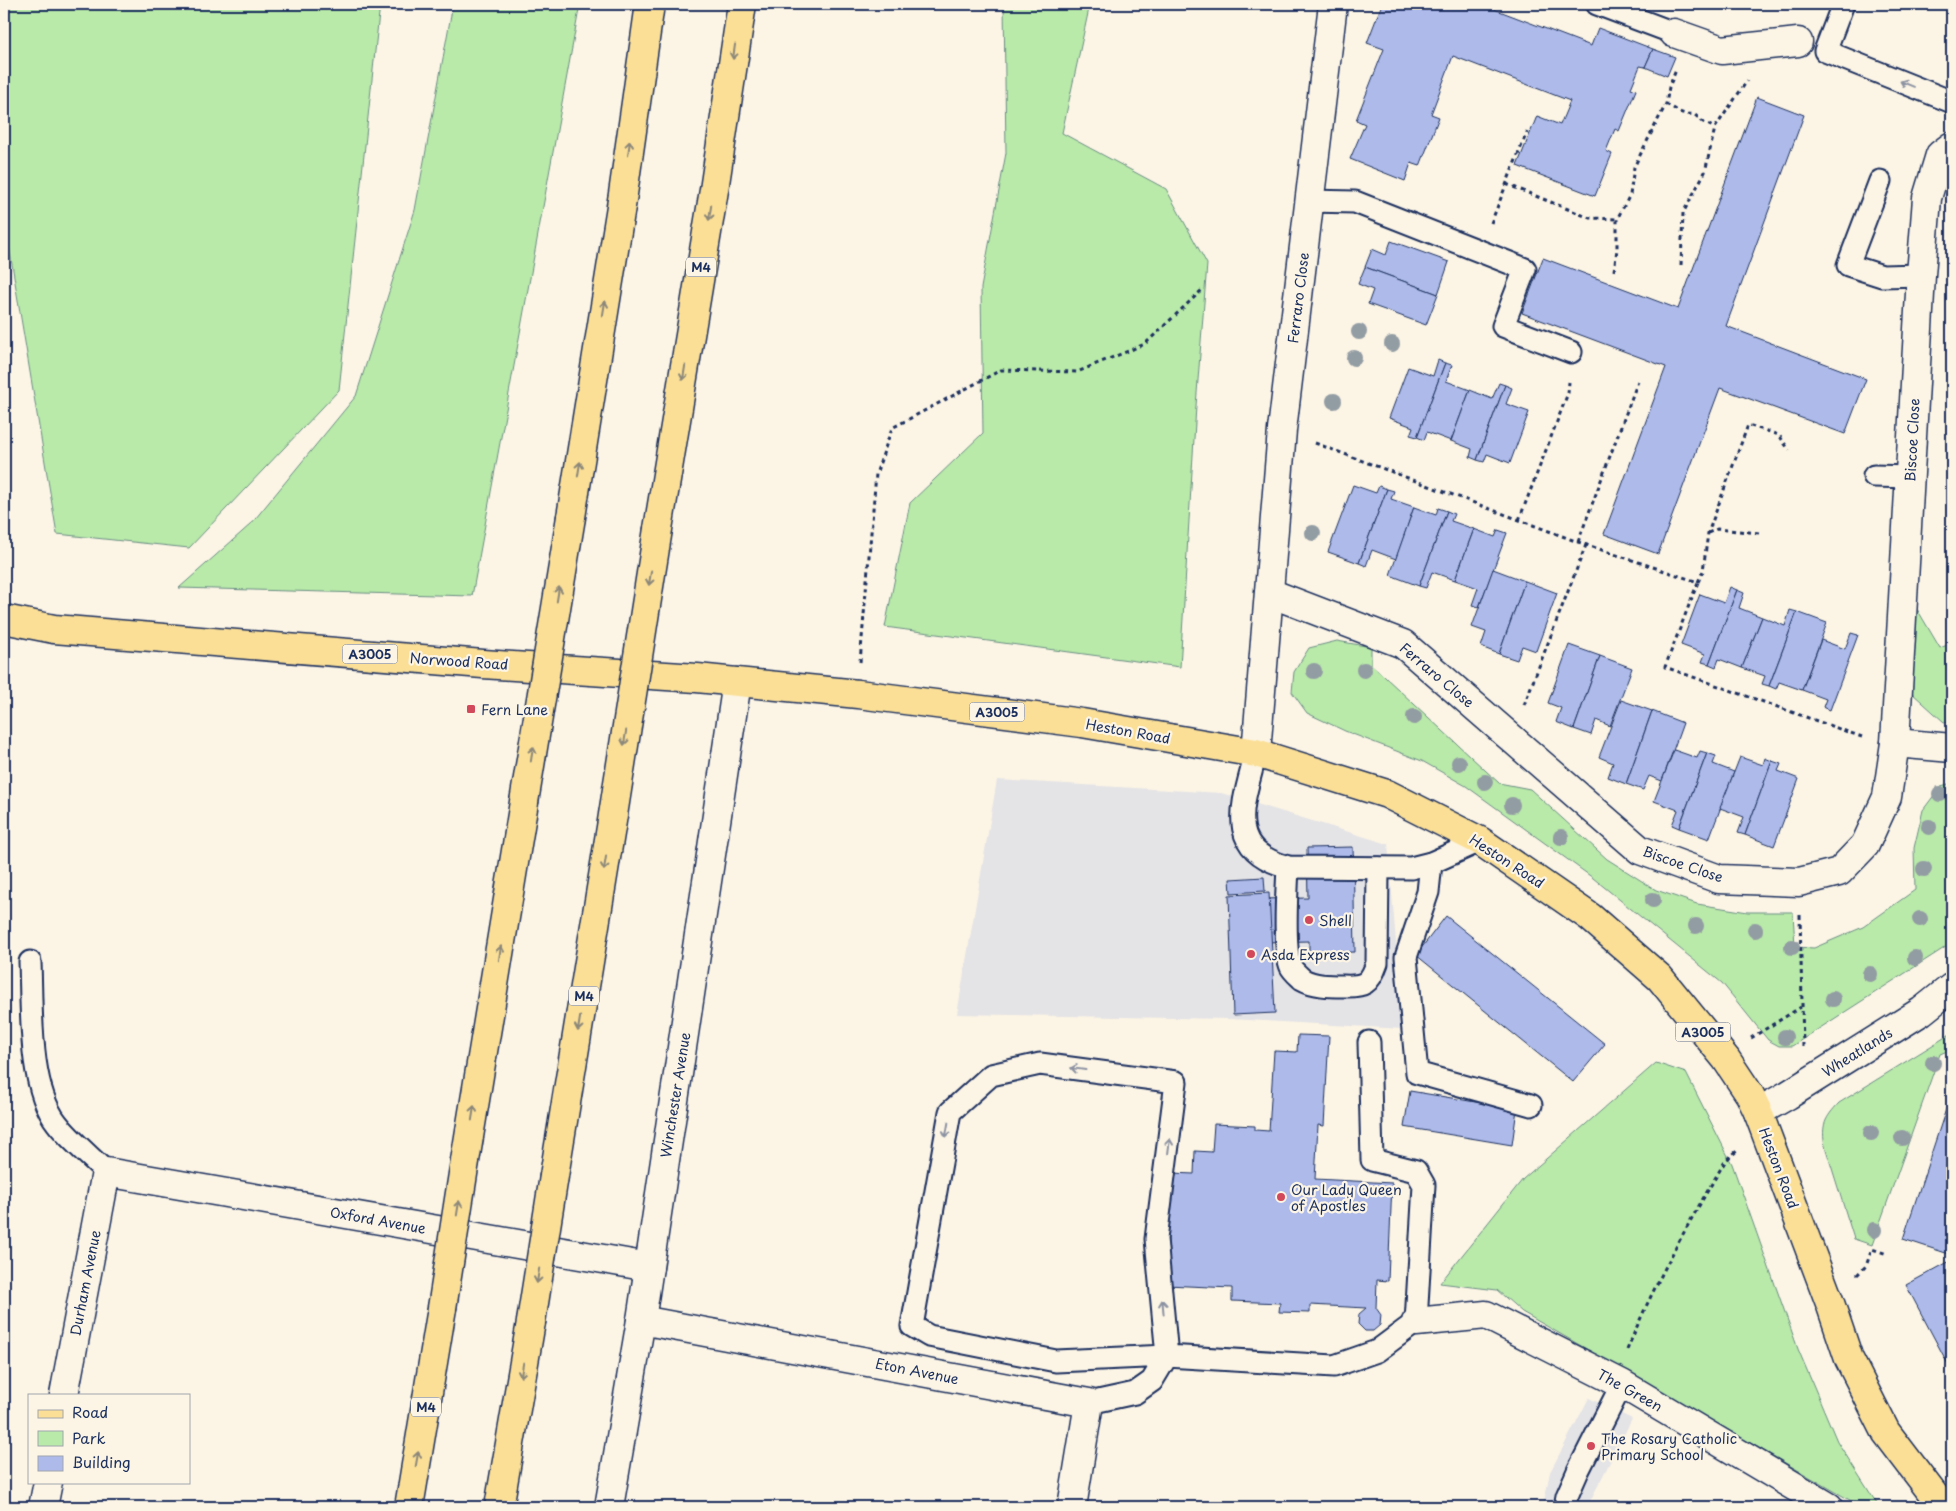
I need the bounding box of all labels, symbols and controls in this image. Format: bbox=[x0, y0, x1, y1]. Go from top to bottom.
one-way arrow bbox=[729, 44, 739, 60]
one-way arrow bbox=[1900, 79, 1915, 88]
one-way arrow bbox=[625, 140, 635, 156]
one-way arrow bbox=[705, 204, 715, 220]
street label: Ferraro Close bbox=[1282, 251, 1314, 345]
road number: M4 bbox=[686, 258, 716, 276]
one-way arrow bbox=[600, 301, 610, 317]
one-way arrow bbox=[678, 365, 688, 381]
street label: Biscoe Close bbox=[1899, 398, 1925, 482]
one-way arrow bbox=[574, 461, 584, 477]
one-way arrow bbox=[645, 569, 655, 585]
one-way arrow bbox=[554, 586, 564, 602]
street label: Ferraro Close bbox=[1395, 638, 1479, 712]
road number: A3005 bbox=[342, 644, 398, 664]
street label: Norwood Road bbox=[409, 647, 509, 675]
place label: Fern Lane bbox=[481, 699, 548, 720]
road number: A3005 bbox=[970, 702, 1024, 722]
marker: Fern Lane bbox=[465, 703, 477, 715]
street label: Heston Road bbox=[1084, 713, 1172, 749]
one-way arrow bbox=[620, 730, 630, 746]
one-way arrow bbox=[528, 746, 538, 762]
street label: Heston Road bbox=[1465, 829, 1549, 893]
street label: Biscoe Close bbox=[1640, 840, 1726, 888]
one-way arrow bbox=[600, 855, 610, 871]
place label: Shell bbox=[1319, 910, 1352, 931]
marker: Shell bbox=[1303, 914, 1315, 926]
place label: Asda Express bbox=[1261, 944, 1350, 965]
one-way arrow bbox=[495, 945, 505, 961]
marker: Asda Express bbox=[1245, 948, 1257, 960]
road number: M4 bbox=[569, 986, 599, 1006]
one-way arrow bbox=[574, 1015, 584, 1031]
road number: A3005 bbox=[1676, 1022, 1730, 1042]
street label: Wheatlands bbox=[1818, 1022, 1896, 1082]
street label: Winchester Avenue bbox=[655, 1030, 695, 1159]
one-way arrow bbox=[1071, 1064, 1087, 1074]
one-way arrow bbox=[469, 1106, 479, 1122]
one-way arrow bbox=[941, 1121, 951, 1137]
street label: Heston Road bbox=[1754, 1124, 1804, 1212]
one-way arrow bbox=[1164, 1138, 1174, 1154]
place label: Our Lady Queen of Apostles bbox=[1291, 1179, 1402, 1216]
marker: Our Lady Queen of Apostles bbox=[1275, 1191, 1287, 1203]
one-way arrow bbox=[454, 1200, 464, 1216]
street label: Oxford Avenue bbox=[328, 1201, 428, 1239]
street label: Durham Avenue bbox=[64, 1228, 106, 1338]
one-way arrow bbox=[533, 1268, 543, 1284]
one-way arrow bbox=[1158, 1299, 1168, 1315]
street label: Eton Avenue bbox=[873, 1353, 961, 1389]
one-way arrow bbox=[517, 1362, 527, 1378]
street label: The Green bbox=[1594, 1363, 1666, 1417]
legend bbox=[28, 1394, 190, 1484]
road number: M4 bbox=[411, 1398, 441, 1416]
text: Road bbox=[72, 1400, 108, 1423]
text: Park bbox=[72, 1426, 106, 1449]
place label: The Rosary Catholic Primary School bbox=[1601, 1428, 1737, 1465]
marker: The Rosary Catholic Primary School bbox=[1585, 1440, 1597, 1452]
text: Building bbox=[72, 1450, 131, 1473]
one-way arrow bbox=[412, 1452, 422, 1468]

